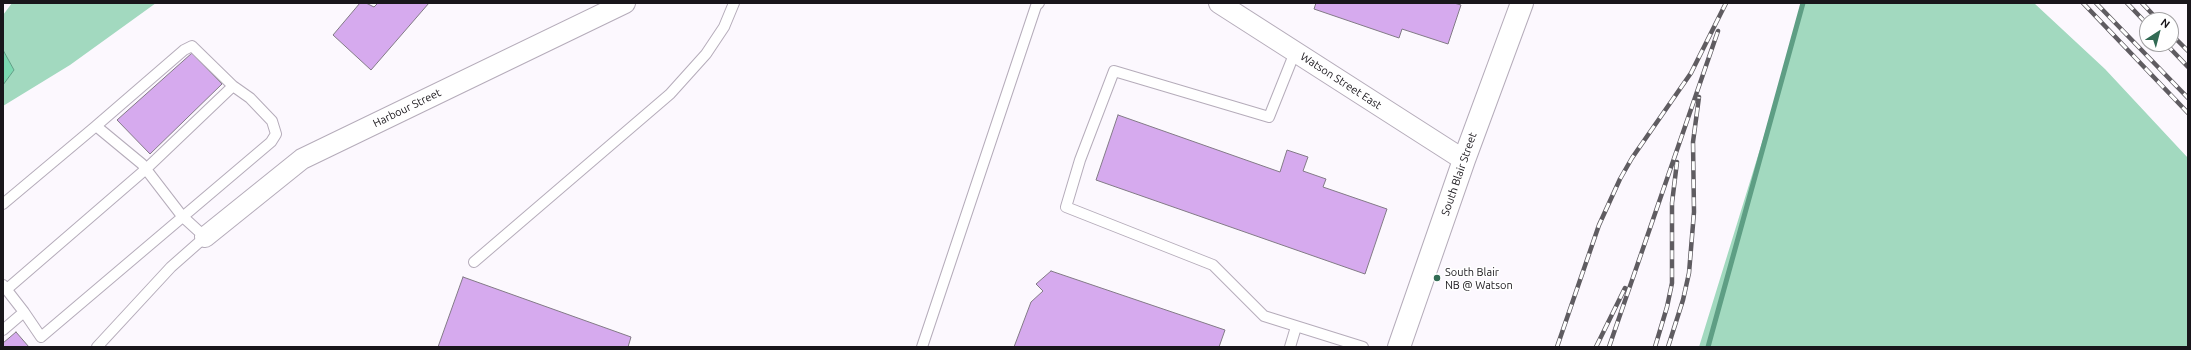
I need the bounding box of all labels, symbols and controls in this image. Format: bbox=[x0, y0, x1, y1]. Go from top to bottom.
north arrow bbox=[2139, 12, 2179, 52]
text: N bbox=[2159, 16, 2172, 30]
street label: Watson Street East bbox=[1298, 50, 1384, 112]
street label: Harbour Street bbox=[371, 86, 443, 130]
street label: South Blair Street bbox=[1439, 131, 1479, 217]
place label: South Blair NB @ Watson bbox=[1445, 265, 1513, 291]
marker: South Blair NB @ Watson bbox=[1432, 273, 1442, 283]

